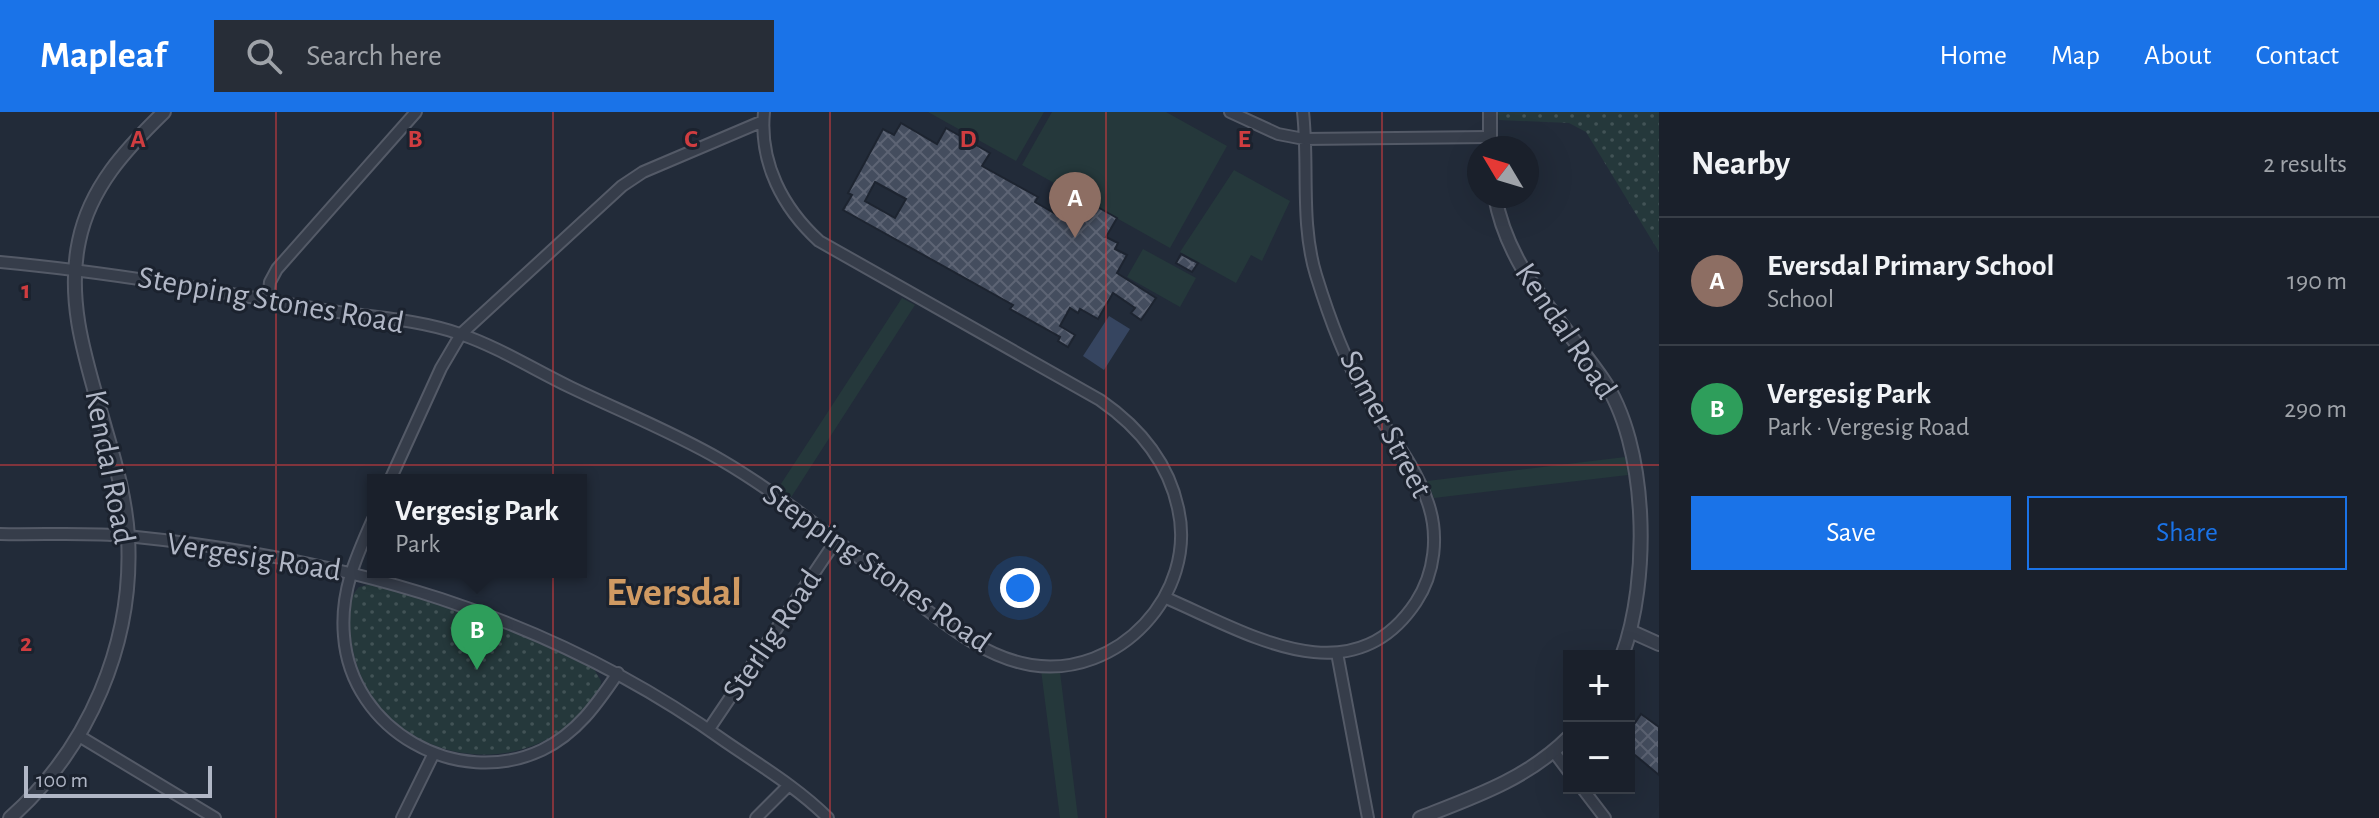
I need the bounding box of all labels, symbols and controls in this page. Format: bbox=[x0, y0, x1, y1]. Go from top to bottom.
search box bbox=[214, 20, 774, 92]
icon: search bbox=[242, 34, 286, 78]
text: Mapleaf bbox=[40, 37, 166, 75]
text: Search here bbox=[306, 41, 442, 71]
text: Home bbox=[1940, 42, 2007, 70]
text: Map bbox=[2051, 42, 2100, 70]
text: About bbox=[2144, 42, 2212, 70]
text: Contact bbox=[2256, 42, 2339, 70]
text: A bbox=[130, 126, 146, 152]
text: B bbox=[407, 126, 423, 152]
text: C bbox=[684, 126, 698, 152]
text: D bbox=[959, 126, 977, 152]
text: E bbox=[1237, 126, 1251, 152]
north arrow bbox=[1467, 136, 1539, 208]
text: Nearby bbox=[1691, 147, 1790, 181]
text: 2 results bbox=[2263, 151, 2347, 177]
pin: A bbox=[1049, 172, 1101, 238]
text: Eversdal Primary School bbox=[1767, 251, 2054, 281]
street label: Kendal Road bbox=[1509, 257, 1623, 405]
street label: Stepping Stones Road bbox=[135, 261, 407, 339]
text: A bbox=[1709, 268, 1725, 294]
text: 190 m bbox=[2287, 268, 2347, 294]
text: 1 bbox=[21, 277, 31, 303]
text: School bbox=[1767, 286, 1834, 312]
street label: Somer Street bbox=[1334, 345, 1438, 503]
text: Vergesig Park bbox=[1767, 379, 1931, 409]
street label: Kendal Road bbox=[79, 387, 141, 547]
text: B bbox=[1709, 396, 1725, 422]
text: 290 m bbox=[2284, 396, 2347, 422]
text: Park · Vergesig Road bbox=[1767, 414, 1970, 440]
popup bbox=[367, 474, 587, 578]
street label: Stepping Stones Road bbox=[757, 478, 997, 658]
text: Vergesig Park bbox=[395, 496, 559, 526]
button: Save bbox=[1691, 496, 2011, 570]
button: Share bbox=[2027, 496, 2347, 570]
street label: Vergesig Road bbox=[164, 527, 344, 587]
text: Park bbox=[395, 531, 440, 557]
street label: Sterlig Road bbox=[717, 564, 827, 706]
your location bbox=[1000, 568, 1040, 608]
district label: Eversdal bbox=[606, 573, 742, 613]
pin: B bbox=[451, 604, 503, 670]
text: 2 bbox=[20, 630, 32, 656]
map controls bbox=[1563, 650, 1635, 794]
button: + bbox=[1563, 650, 1635, 722]
button: − bbox=[1563, 722, 1635, 794]
scale bar bbox=[24, 762, 212, 798]
text: 100 m bbox=[36, 769, 88, 791]

